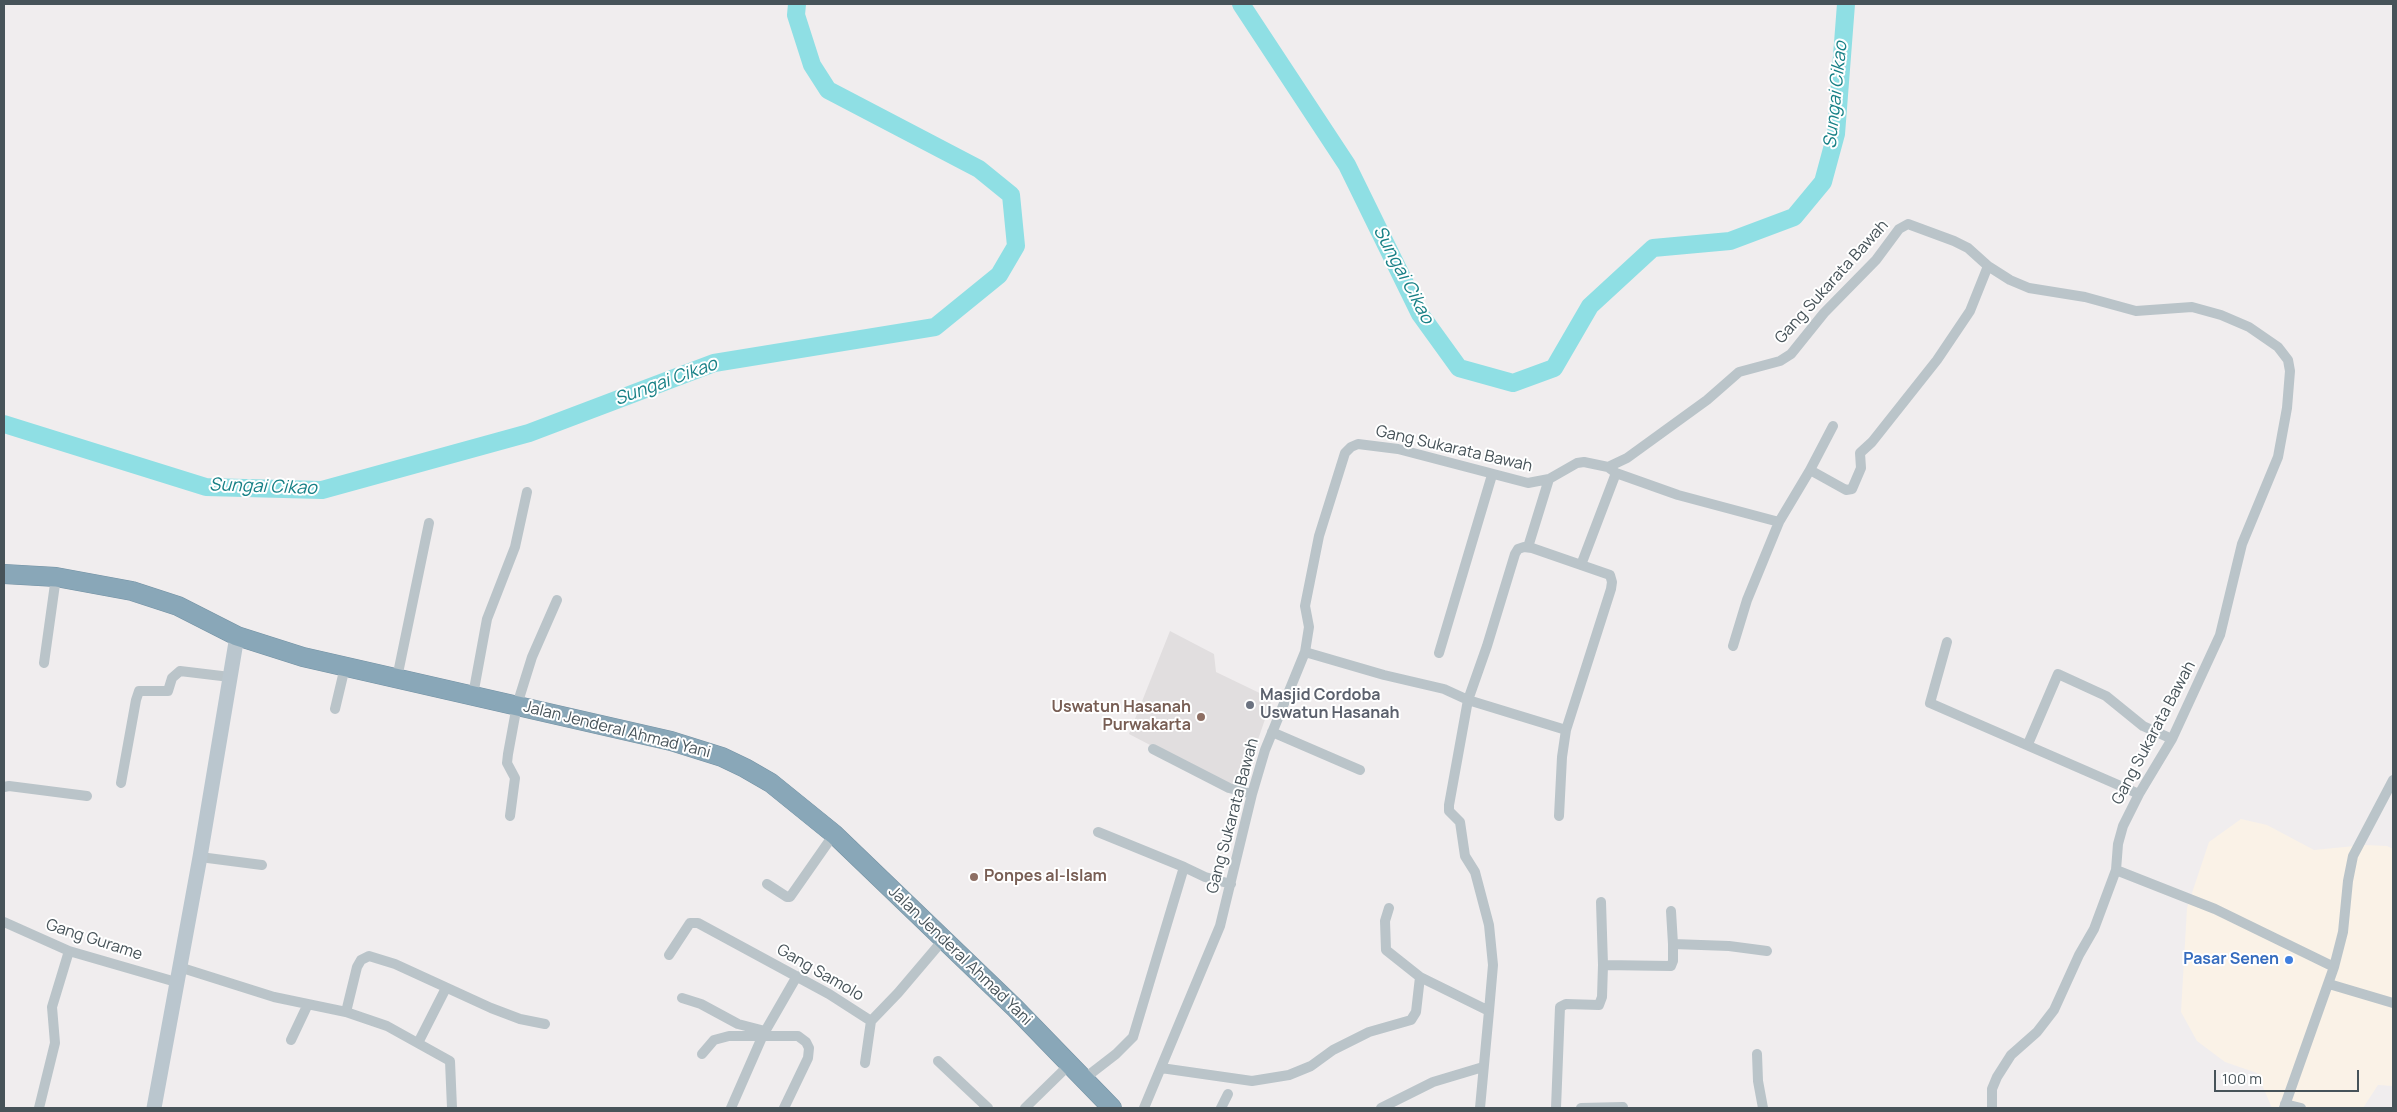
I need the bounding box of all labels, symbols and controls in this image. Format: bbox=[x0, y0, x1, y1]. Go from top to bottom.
water label: Sungai Cikao bbox=[1820, 40, 1852, 150]
street label: Gang Sukarata Bawah bbox=[1771, 216, 1893, 348]
water label: Sungai Cikao bbox=[1368, 222, 1438, 328]
water label: Sungai Cikao bbox=[612, 353, 720, 411]
street label: Gang Sukarata Bawah bbox=[1374, 422, 1534, 476]
water label: Sungai Cikao bbox=[209, 474, 317, 500]
street label: Gang Sukarata Bawah bbox=[2108, 658, 2200, 808]
place label: Masjid Cordoba Uswatun Hasanah bbox=[1260, 686, 1399, 724]
street label: Jalan Jenderal Ahmad Yani bbox=[521, 697, 713, 763]
place label: Uswatun Hasanah Purwakarta bbox=[1052, 698, 1191, 736]
marker: Masjid Cordoba Uswatun Hasanah bbox=[1244, 699, 1256, 711]
marker: Uswatun Hasanah Purwakarta bbox=[1195, 711, 1207, 723]
street label: Gang Sukarata Bawah bbox=[1203, 736, 1263, 896]
place label: Ponpes al-Islam bbox=[984, 867, 1107, 887]
marker: Ponpes al-Islam bbox=[968, 871, 980, 883]
street label: Jalan Jenderal Ahmad Yani bbox=[884, 882, 1036, 1030]
street label: Gang Gurame bbox=[43, 915, 145, 965]
street label: Gang Samolo bbox=[773, 940, 867, 1006]
place label: Pasar Senen bbox=[2183, 950, 2279, 970]
marker: Pasar Senen bbox=[2283, 954, 2295, 966]
scale bar bbox=[2217, 1060, 2362, 1092]
text: 100 m bbox=[2222, 1068, 2262, 1089]

